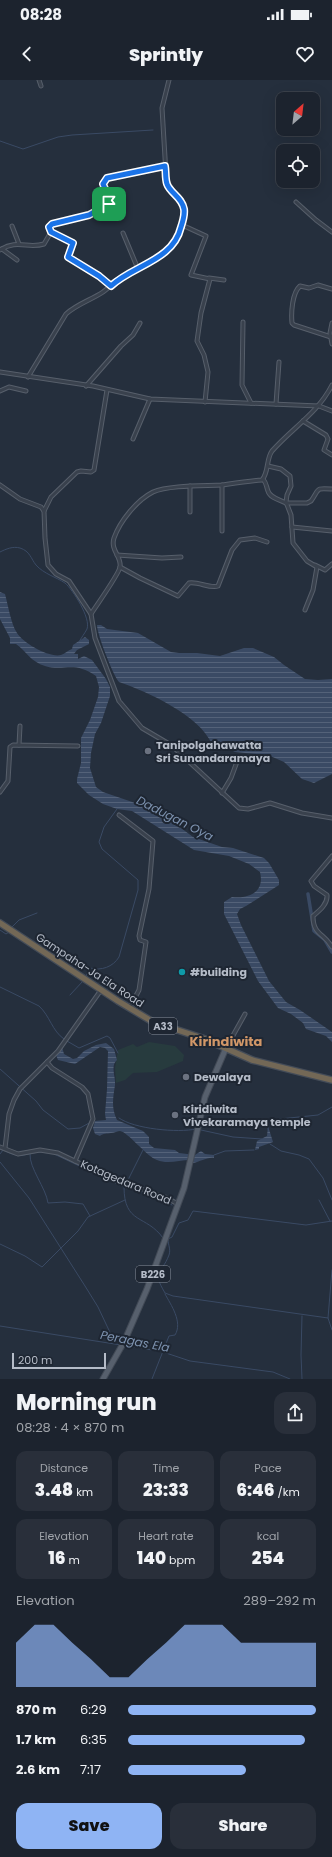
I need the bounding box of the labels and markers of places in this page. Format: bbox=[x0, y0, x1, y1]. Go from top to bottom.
pin bbox=[92, 187, 126, 221]
place label: Tanipolgahawatta Sri Sunandaramaya bbox=[156, 737, 270, 766]
marker: Tanipolgahawatta Sri Sunandaramaya bbox=[143, 746, 153, 756]
place label: #building bbox=[190, 964, 247, 980]
marker: #building bbox=[177, 967, 187, 977]
place label: Dewalaya bbox=[194, 1069, 251, 1085]
marker: Dewalaya bbox=[181, 1072, 191, 1082]
place label: Kiridiwita Vivekaramaya temple bbox=[183, 1101, 311, 1130]
marker: Kiridiwita Vivekaramaya temple bbox=[170, 1110, 180, 1120]

